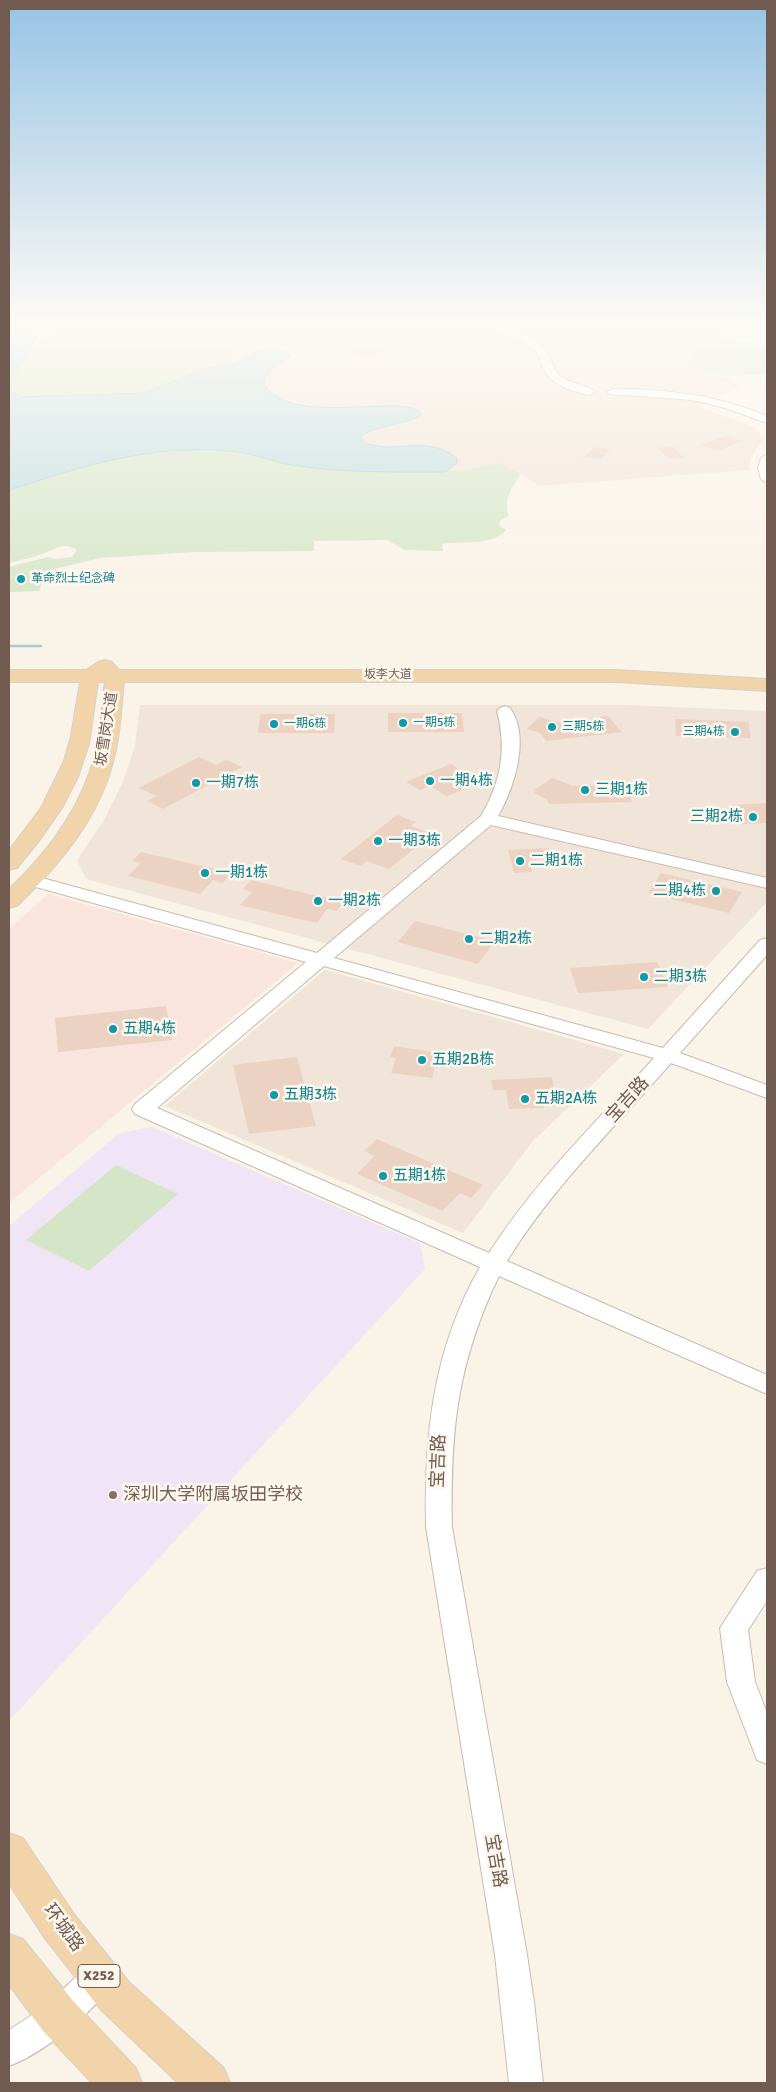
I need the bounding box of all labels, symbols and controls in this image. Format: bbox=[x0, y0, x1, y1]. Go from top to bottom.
place label: 革命烈士纪念碑 bbox=[31, 572, 115, 586]
marker: 革命烈士纪念碑 bbox=[15, 573, 27, 585]
street label: 坂李大道 bbox=[364, 668, 412, 682]
street label: 坂雪岗大道 bbox=[92, 691, 122, 767]
place label: 一期5栋 bbox=[413, 716, 455, 730]
place label: 一期6栋 bbox=[284, 717, 326, 731]
marker: 一期5栋 bbox=[397, 717, 409, 729]
marker: 一期6栋 bbox=[268, 718, 280, 730]
place label: 三期5栋 bbox=[562, 720, 604, 734]
marker: 三期5栋 bbox=[546, 721, 558, 733]
place label: 三期4栋 bbox=[683, 725, 725, 739]
marker: 三期4栋 bbox=[729, 726, 741, 738]
place label: 一期4栋 bbox=[440, 772, 493, 790]
place label: 一期7栋 bbox=[206, 774, 259, 792]
marker: 一期4栋 bbox=[424, 775, 436, 787]
marker: 一期7栋 bbox=[190, 777, 202, 789]
place label: 三期1栋 bbox=[595, 781, 648, 799]
marker: 三期1栋 bbox=[579, 784, 591, 796]
place label: 三期2栋 bbox=[690, 808, 743, 826]
marker: 三期2栋 bbox=[747, 811, 759, 823]
place label: 一期3栋 bbox=[388, 832, 441, 850]
marker: 一期3栋 bbox=[372, 835, 384, 847]
place label: 二期1栋 bbox=[530, 852, 583, 870]
marker: 二期1栋 bbox=[514, 855, 526, 867]
place label: 一期1栋 bbox=[215, 864, 268, 882]
marker: 一期1栋 bbox=[199, 867, 211, 879]
place label: 二期4栋 bbox=[653, 882, 706, 900]
marker: 二期4栋 bbox=[710, 885, 722, 897]
place label: 一期2栋 bbox=[328, 892, 381, 910]
marker: 一期2栋 bbox=[312, 895, 324, 907]
place label: 二期2栋 bbox=[479, 930, 532, 948]
marker: 二期2栋 bbox=[463, 933, 475, 945]
place label: 二期3栋 bbox=[654, 968, 707, 986]
marker: 二期3栋 bbox=[638, 971, 650, 983]
place label: 五期4栋 bbox=[123, 1020, 176, 1038]
marker: 五期4栋 bbox=[107, 1023, 119, 1035]
place label: 五期2B栋 bbox=[432, 1051, 494, 1069]
marker: 五期2B栋 bbox=[416, 1054, 428, 1066]
street label: 宝吉路 bbox=[602, 1073, 654, 1127]
place label: 五期3栋 bbox=[284, 1086, 337, 1104]
marker: 五期3栋 bbox=[268, 1089, 280, 1101]
place label: 五期2A栋 bbox=[535, 1090, 597, 1108]
marker: 五期2A栋 bbox=[519, 1093, 531, 1105]
place label: 五期1栋 bbox=[393, 1167, 446, 1185]
marker: 五期1栋 bbox=[377, 1170, 389, 1182]
street label: 宝吉路 bbox=[427, 1434, 451, 1488]
place label: 深圳大学附属坂田学校 bbox=[123, 1484, 303, 1506]
marker: 深圳大学附属坂田学校 bbox=[107, 1489, 119, 1501]
street label: 宝吉路 bbox=[480, 1833, 510, 1889]
street label: 环城路 bbox=[38, 1900, 88, 1956]
road number: X252 bbox=[78, 1964, 120, 1988]

